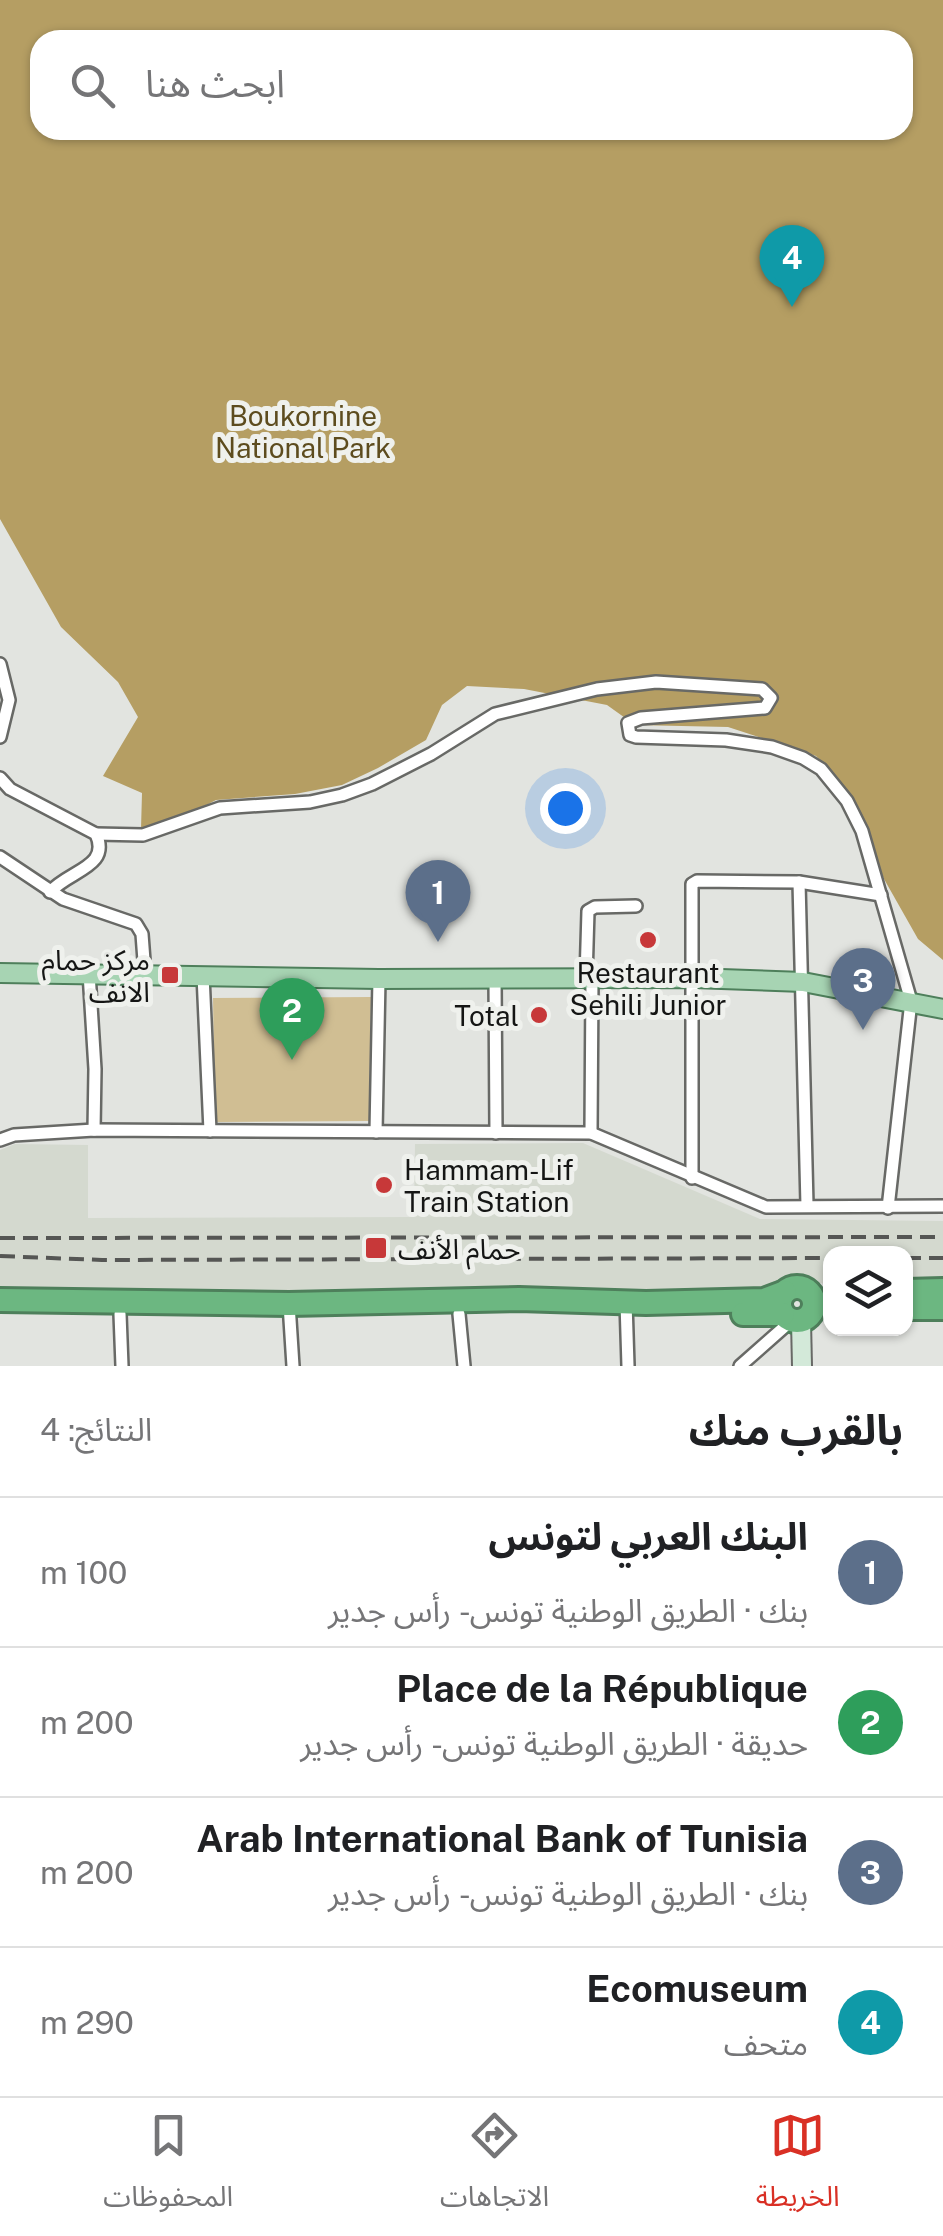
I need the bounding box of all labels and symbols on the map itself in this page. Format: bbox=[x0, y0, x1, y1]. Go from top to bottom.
pin: 4 bbox=[760, 224, 824, 307]
park label: Boukornine National Park bbox=[215, 399, 391, 464]
your location bbox=[540, 783, 591, 834]
pin: 1 bbox=[406, 860, 470, 942]
marker: Restaurant Sehili Junior bbox=[637, 929, 659, 951]
place label: مركز حمام الانف bbox=[42, 943, 150, 1008]
pin: 3 bbox=[830, 948, 896, 1030]
place label: Restaurant Sehili Junior bbox=[569, 956, 727, 1021]
marker: مركز حمام الانف bbox=[159, 964, 181, 986]
pin: 2 bbox=[260, 978, 324, 1060]
place label: Total bbox=[454, 999, 519, 1032]
marker: Total bbox=[528, 1004, 550, 1026]
place label: Hammam-Lif Train Station bbox=[404, 1153, 574, 1218]
marker: Hammam-Lif Train Station bbox=[373, 1174, 395, 1196]
place label: حمام الأنف bbox=[398, 1232, 520, 1270]
marker: حمام الأنف bbox=[363, 1235, 389, 1261]

